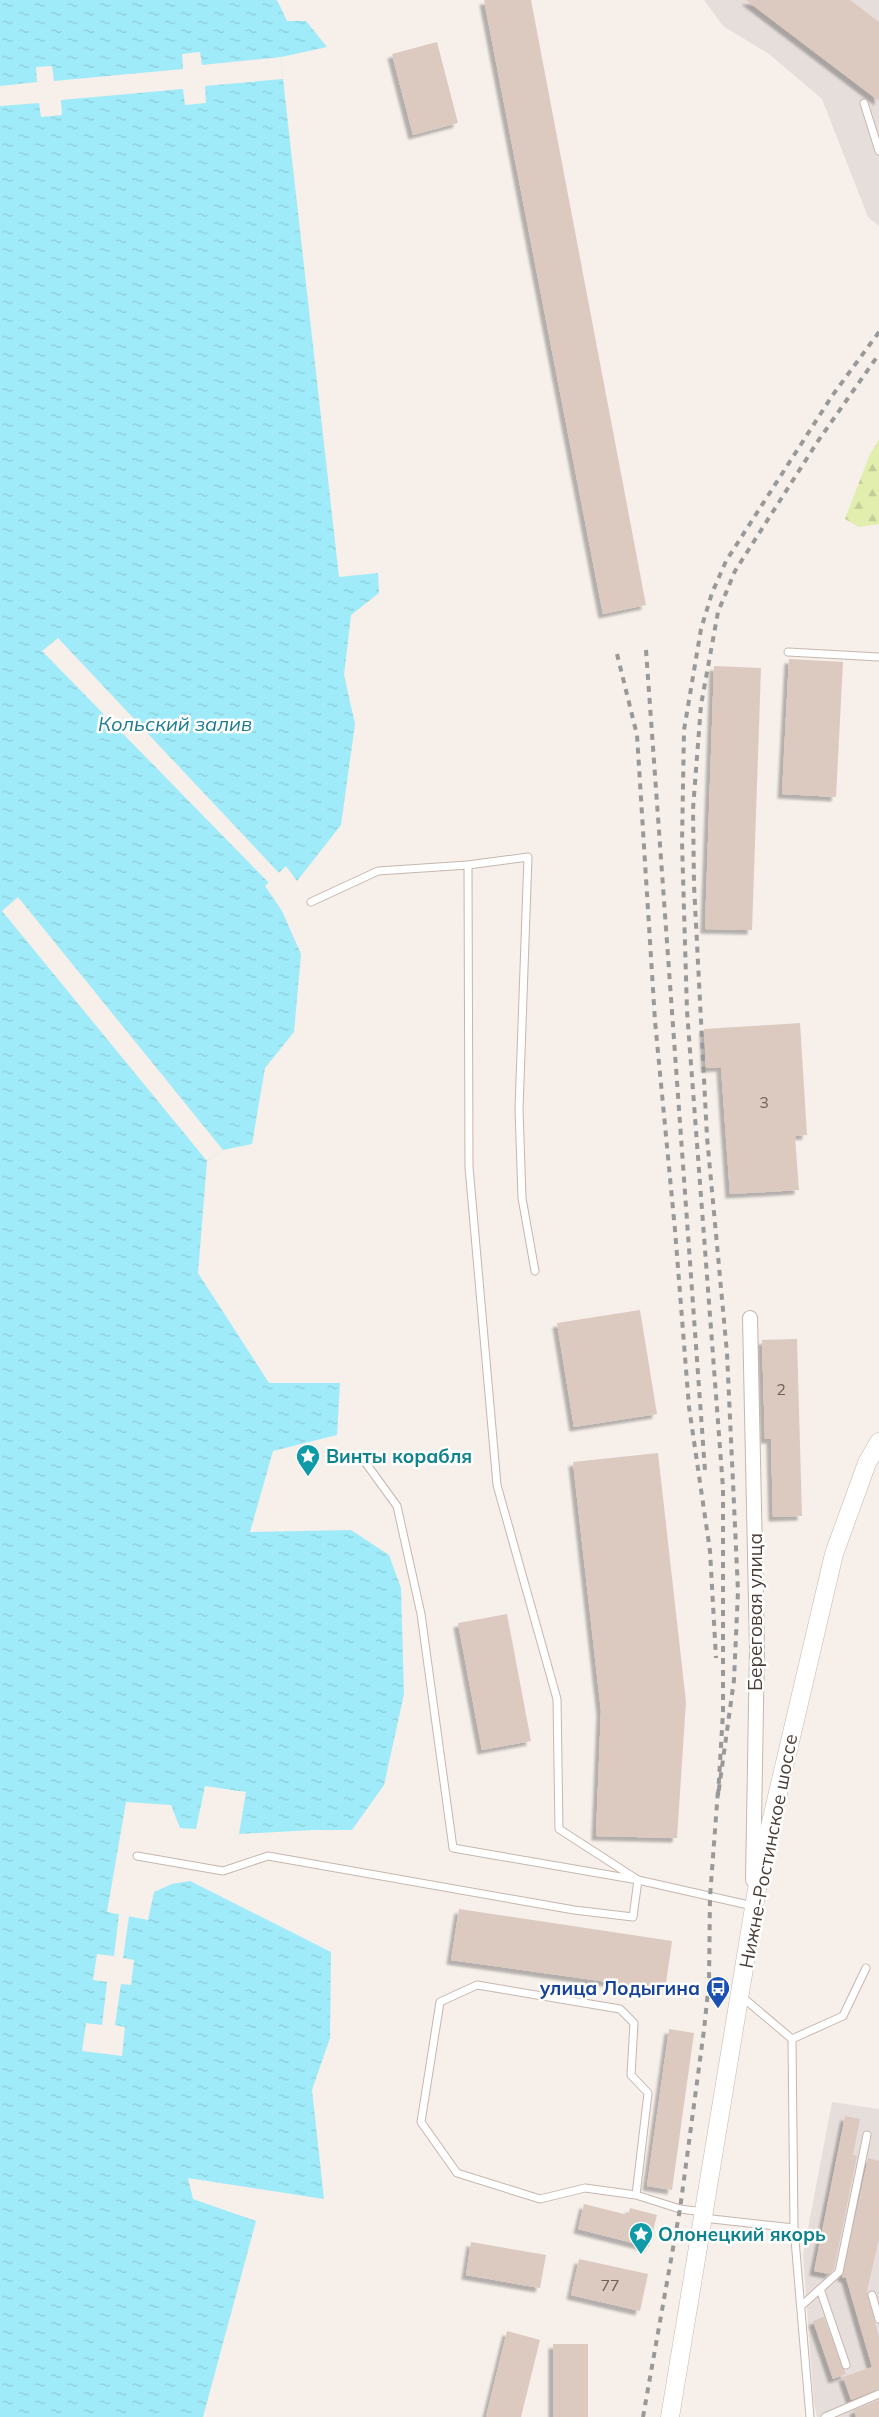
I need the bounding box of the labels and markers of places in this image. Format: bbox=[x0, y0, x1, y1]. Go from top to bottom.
place icon: Винты корабля bbox=[295, 1443, 321, 1477]
place label: Винты корабля bbox=[326, 1444, 472, 1468]
bus stop icon: улица Лодыгина bbox=[705, 1975, 731, 2009]
place label: улица Лодыгина bbox=[540, 1976, 700, 2000]
place icon: Олонецкий якорь bbox=[628, 2221, 654, 2255]
place label: Олонецкий якорь bbox=[658, 2222, 826, 2246]

